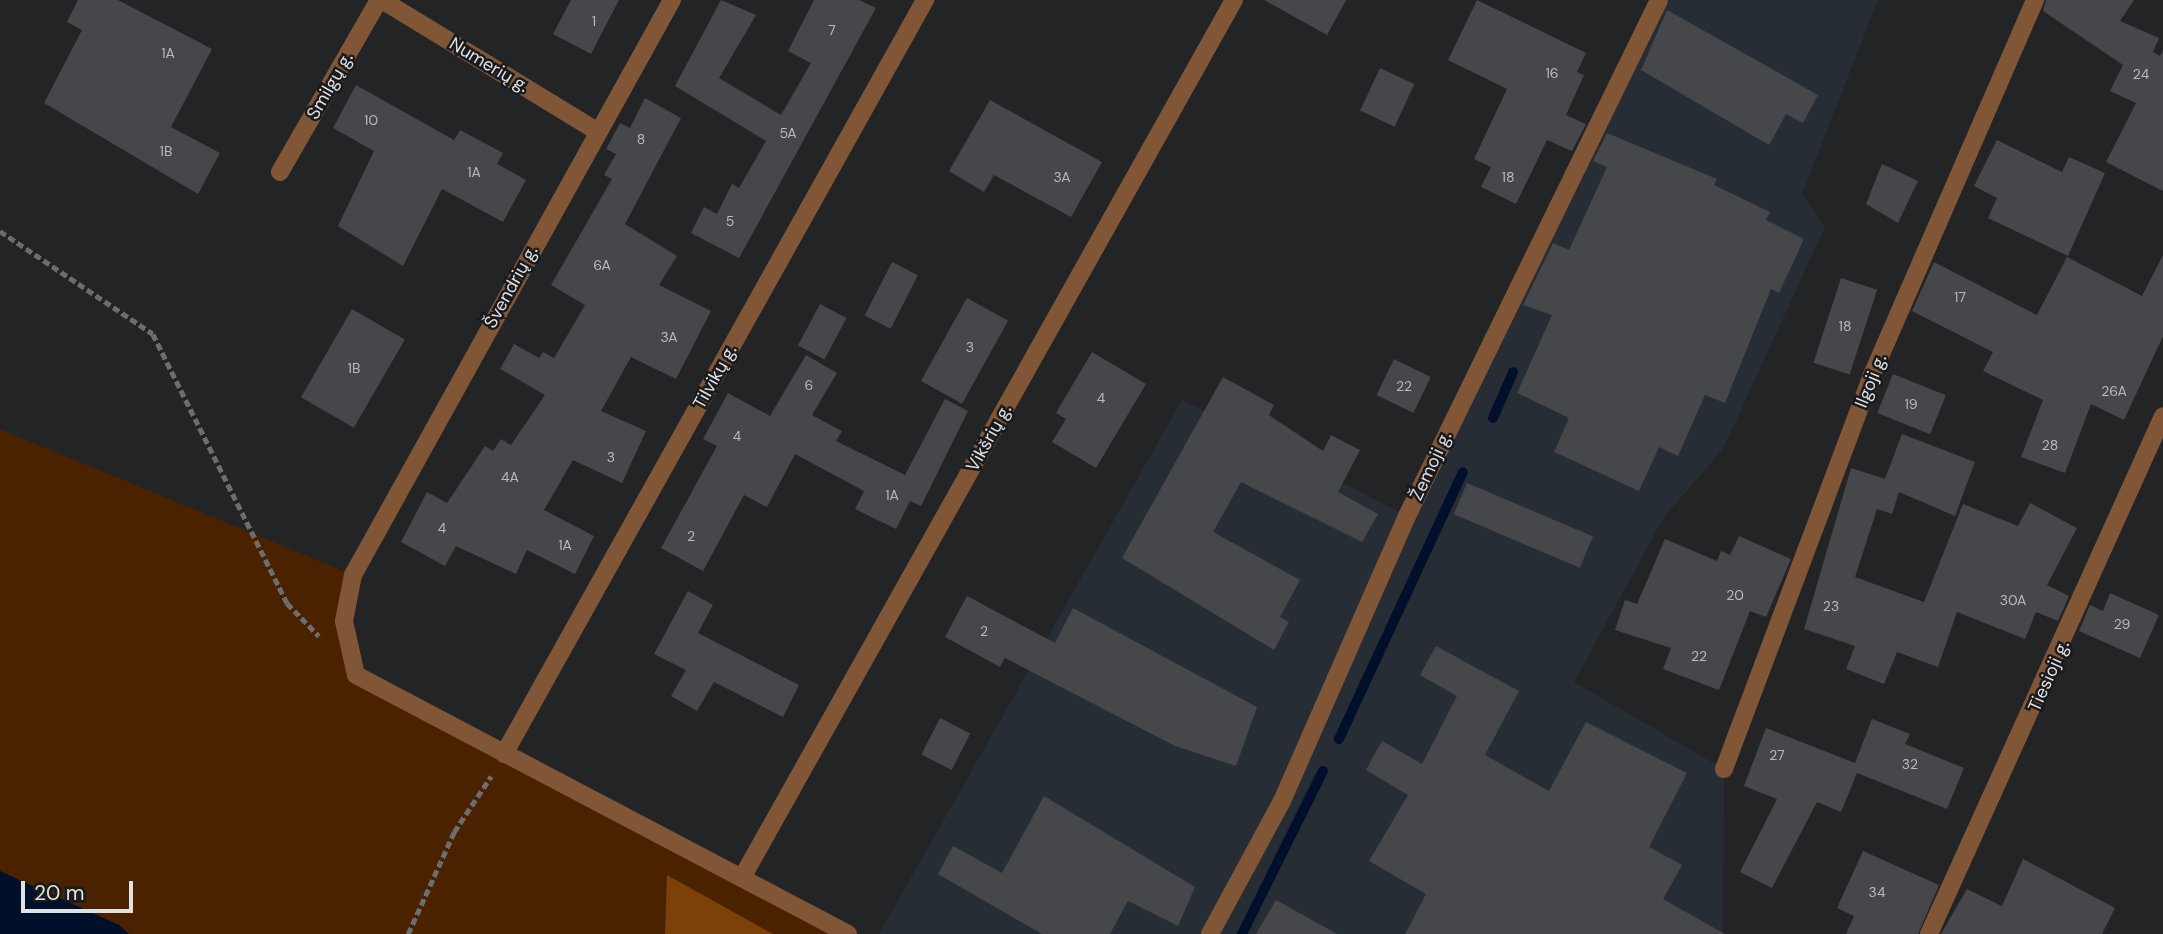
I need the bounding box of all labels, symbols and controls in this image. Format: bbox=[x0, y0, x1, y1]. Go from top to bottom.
house number: 1 bbox=[592, 13, 596, 29]
house number: 7 bbox=[828, 22, 836, 38]
street label: Numerių g. bbox=[445, 33, 533, 97]
house number: 1A bbox=[161, 45, 175, 61]
street label: Smilgų g. bbox=[302, 49, 358, 123]
house number: 16 bbox=[1545, 65, 1559, 81]
house number: 24 bbox=[2133, 66, 2149, 82]
house number: 10 bbox=[364, 112, 378, 128]
house number: 5A bbox=[779, 125, 797, 141]
house number: 8 bbox=[637, 131, 645, 147]
house number: 1B bbox=[160, 143, 172, 159]
house number: 1A bbox=[467, 164, 481, 180]
house number: 3A bbox=[1053, 169, 1071, 185]
house number: 18 bbox=[1502, 169, 1514, 185]
house number: 5 bbox=[726, 213, 734, 229]
street label: Švendrių g. bbox=[479, 242, 543, 332]
house number: 6A bbox=[593, 257, 611, 273]
house number: 17 bbox=[1954, 289, 1966, 305]
house number: 18 bbox=[1839, 318, 1851, 334]
house number: 3A bbox=[660, 329, 678, 345]
house number: 3 bbox=[966, 339, 974, 355]
street label: Tilvikų g. bbox=[689, 341, 741, 413]
street label: Ilgoji g. bbox=[1851, 351, 1891, 411]
house number: 1B bbox=[348, 360, 360, 376]
house number: 6 bbox=[805, 377, 813, 393]
house number: 22 bbox=[1396, 378, 1412, 394]
house number: 26A bbox=[2101, 383, 2127, 399]
house number: 4 bbox=[1097, 390, 1105, 406]
house number: 19 bbox=[1904, 396, 1918, 412]
street label: Vikšrių g. bbox=[962, 401, 1016, 475]
house number: 4 bbox=[733, 428, 741, 444]
street label: Žemoji g. bbox=[1406, 428, 1456, 504]
house number: 28 bbox=[2042, 437, 2058, 453]
house number: 3 bbox=[607, 449, 615, 465]
house number: 4A bbox=[501, 469, 519, 485]
house number: 1A bbox=[885, 487, 899, 503]
house number: 4 bbox=[438, 520, 446, 536]
house number: 2 bbox=[687, 528, 695, 544]
house number: 1A bbox=[558, 537, 572, 553]
house number: 20 bbox=[1726, 587, 1744, 603]
house number: 30A bbox=[2000, 592, 2026, 608]
house number: 23 bbox=[1823, 598, 1839, 614]
house number: 29 bbox=[2114, 616, 2130, 632]
house number: 2 bbox=[980, 623, 988, 639]
street label: Tiesioji g. bbox=[2024, 637, 2074, 715]
house number: 22 bbox=[1691, 648, 1707, 664]
house number: 27 bbox=[1769, 747, 1785, 763]
house number: 32 bbox=[1902, 756, 1918, 772]
scale bar bbox=[24, 867, 136, 911]
text: 20 m bbox=[34, 879, 85, 907]
house number: 34 bbox=[1869, 884, 1885, 900]

